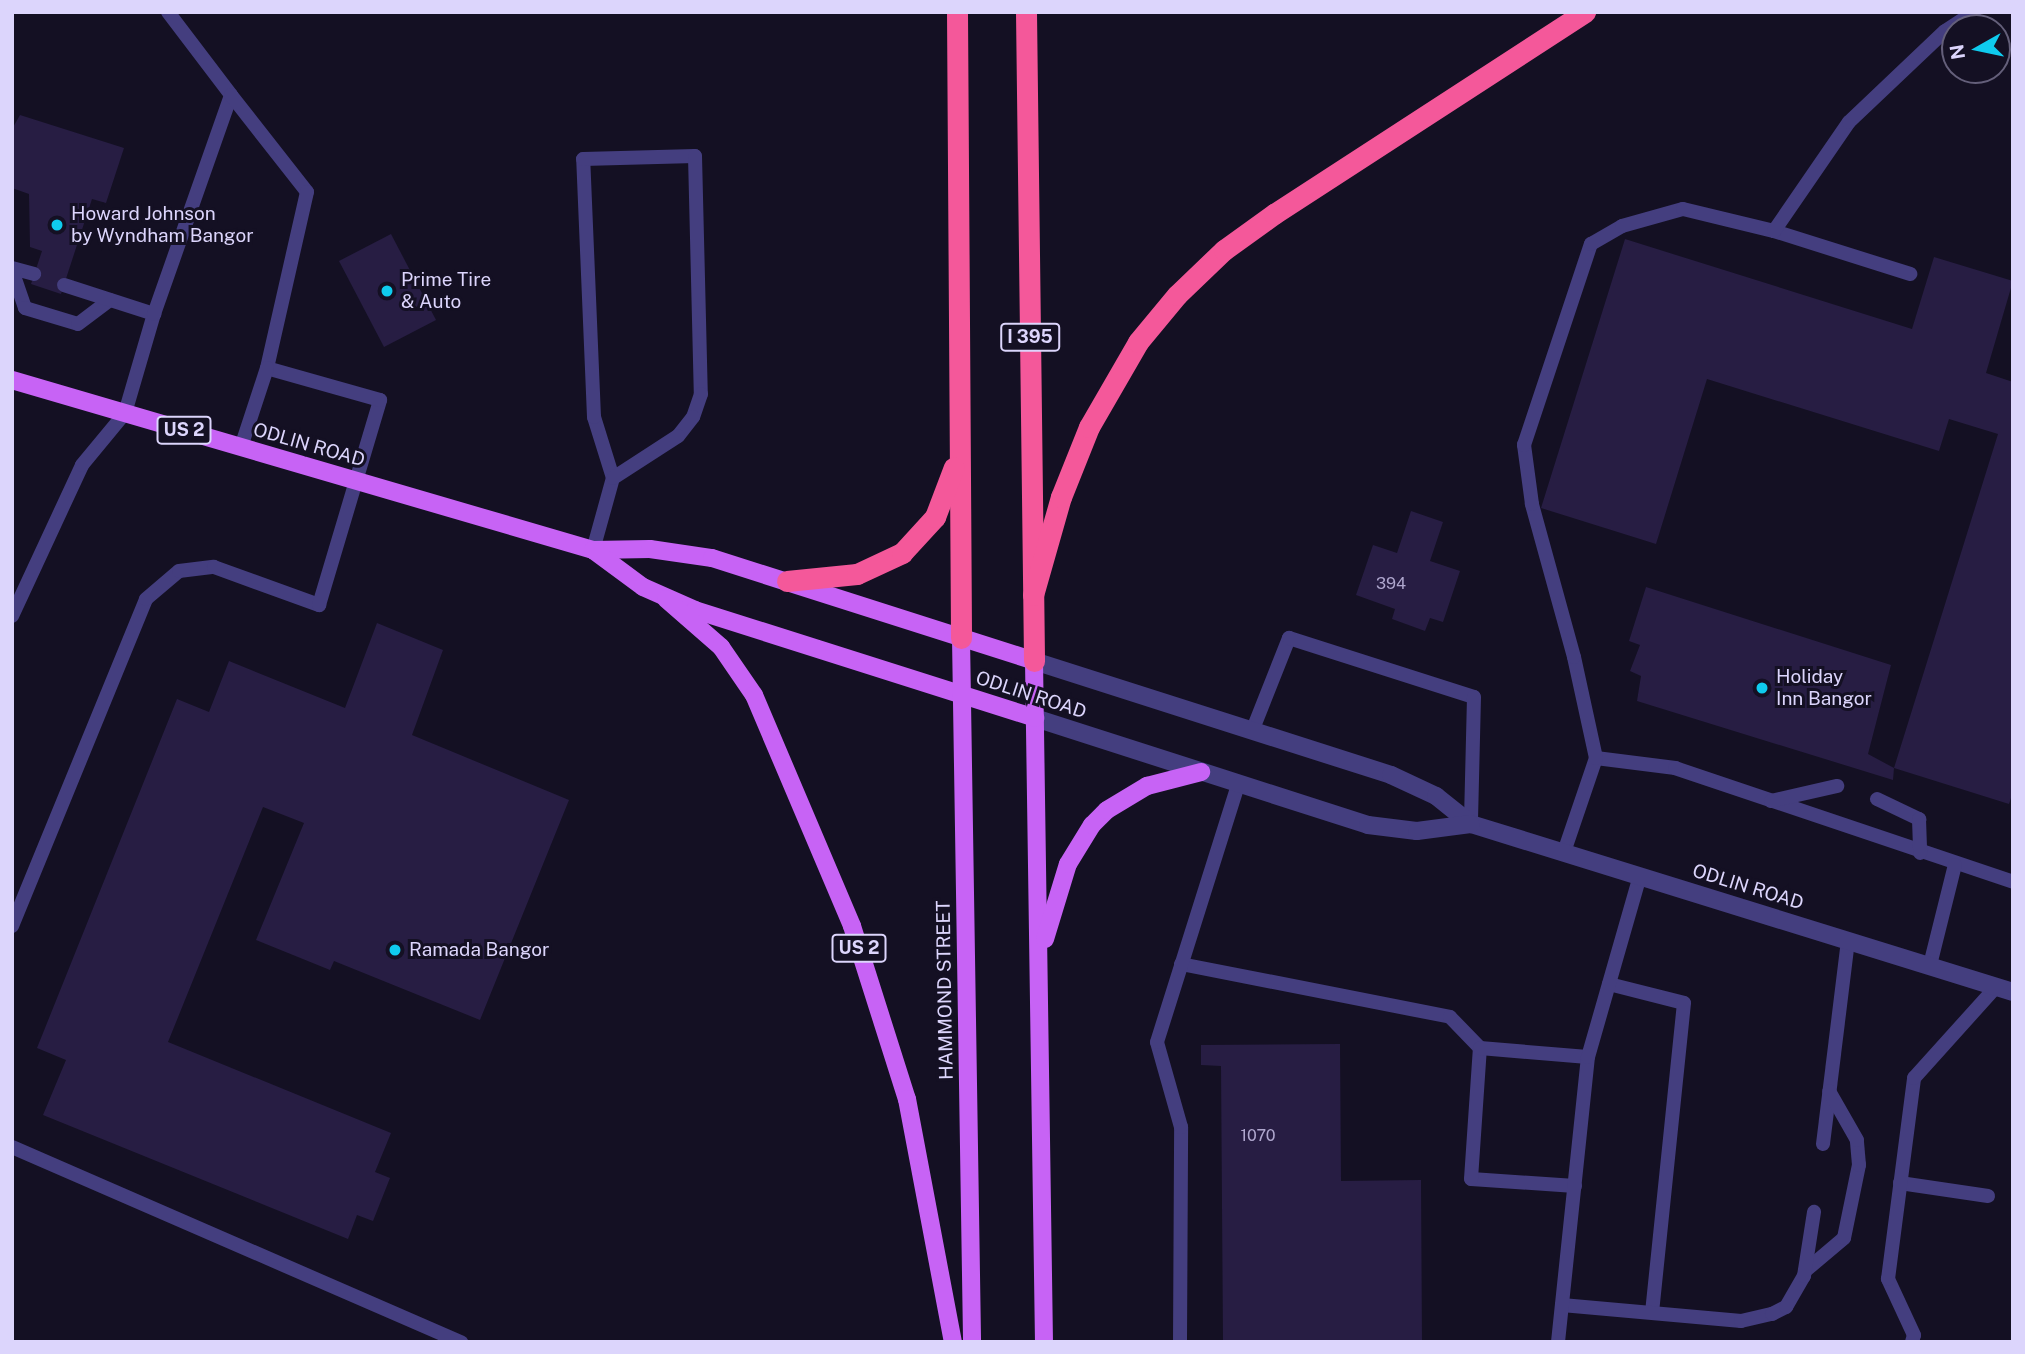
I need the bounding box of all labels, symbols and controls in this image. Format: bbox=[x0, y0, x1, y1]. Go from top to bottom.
north arrow bbox=[1941, 14, 2011, 84]
text: N bbox=[1945, 43, 1969, 61]
place label: Howard Johnson by Wyndham Bangor bbox=[71, 203, 254, 247]
marker: Howard Johnson by Wyndham Bangor bbox=[49, 217, 65, 233]
place label: Prime Tire & Auto bbox=[401, 269, 491, 313]
marker: Prime Tire & Auto bbox=[379, 283, 395, 299]
road number: I 395 bbox=[998, 323, 1062, 352]
road number: US 2 bbox=[156, 416, 212, 444]
street label: ODLIN ROAD bbox=[251, 418, 367, 472]
house number: 394 bbox=[1376, 574, 1406, 594]
street label: ODLIN ROAD bbox=[973, 666, 1089, 724]
place label: Holiday Inn Bangor bbox=[1776, 666, 1872, 710]
marker: Holiday Inn Bangor bbox=[1754, 680, 1770, 696]
street label: ODLIN ROAD bbox=[1690, 859, 1806, 915]
street label: HAMMOND STREET bbox=[932, 900, 958, 1080]
road number: US 2 bbox=[831, 933, 887, 962]
place label: Ramada Bangor bbox=[409, 939, 549, 961]
marker: Ramada Bangor bbox=[387, 942, 403, 958]
house number: 1070 bbox=[1240, 1126, 1276, 1146]

